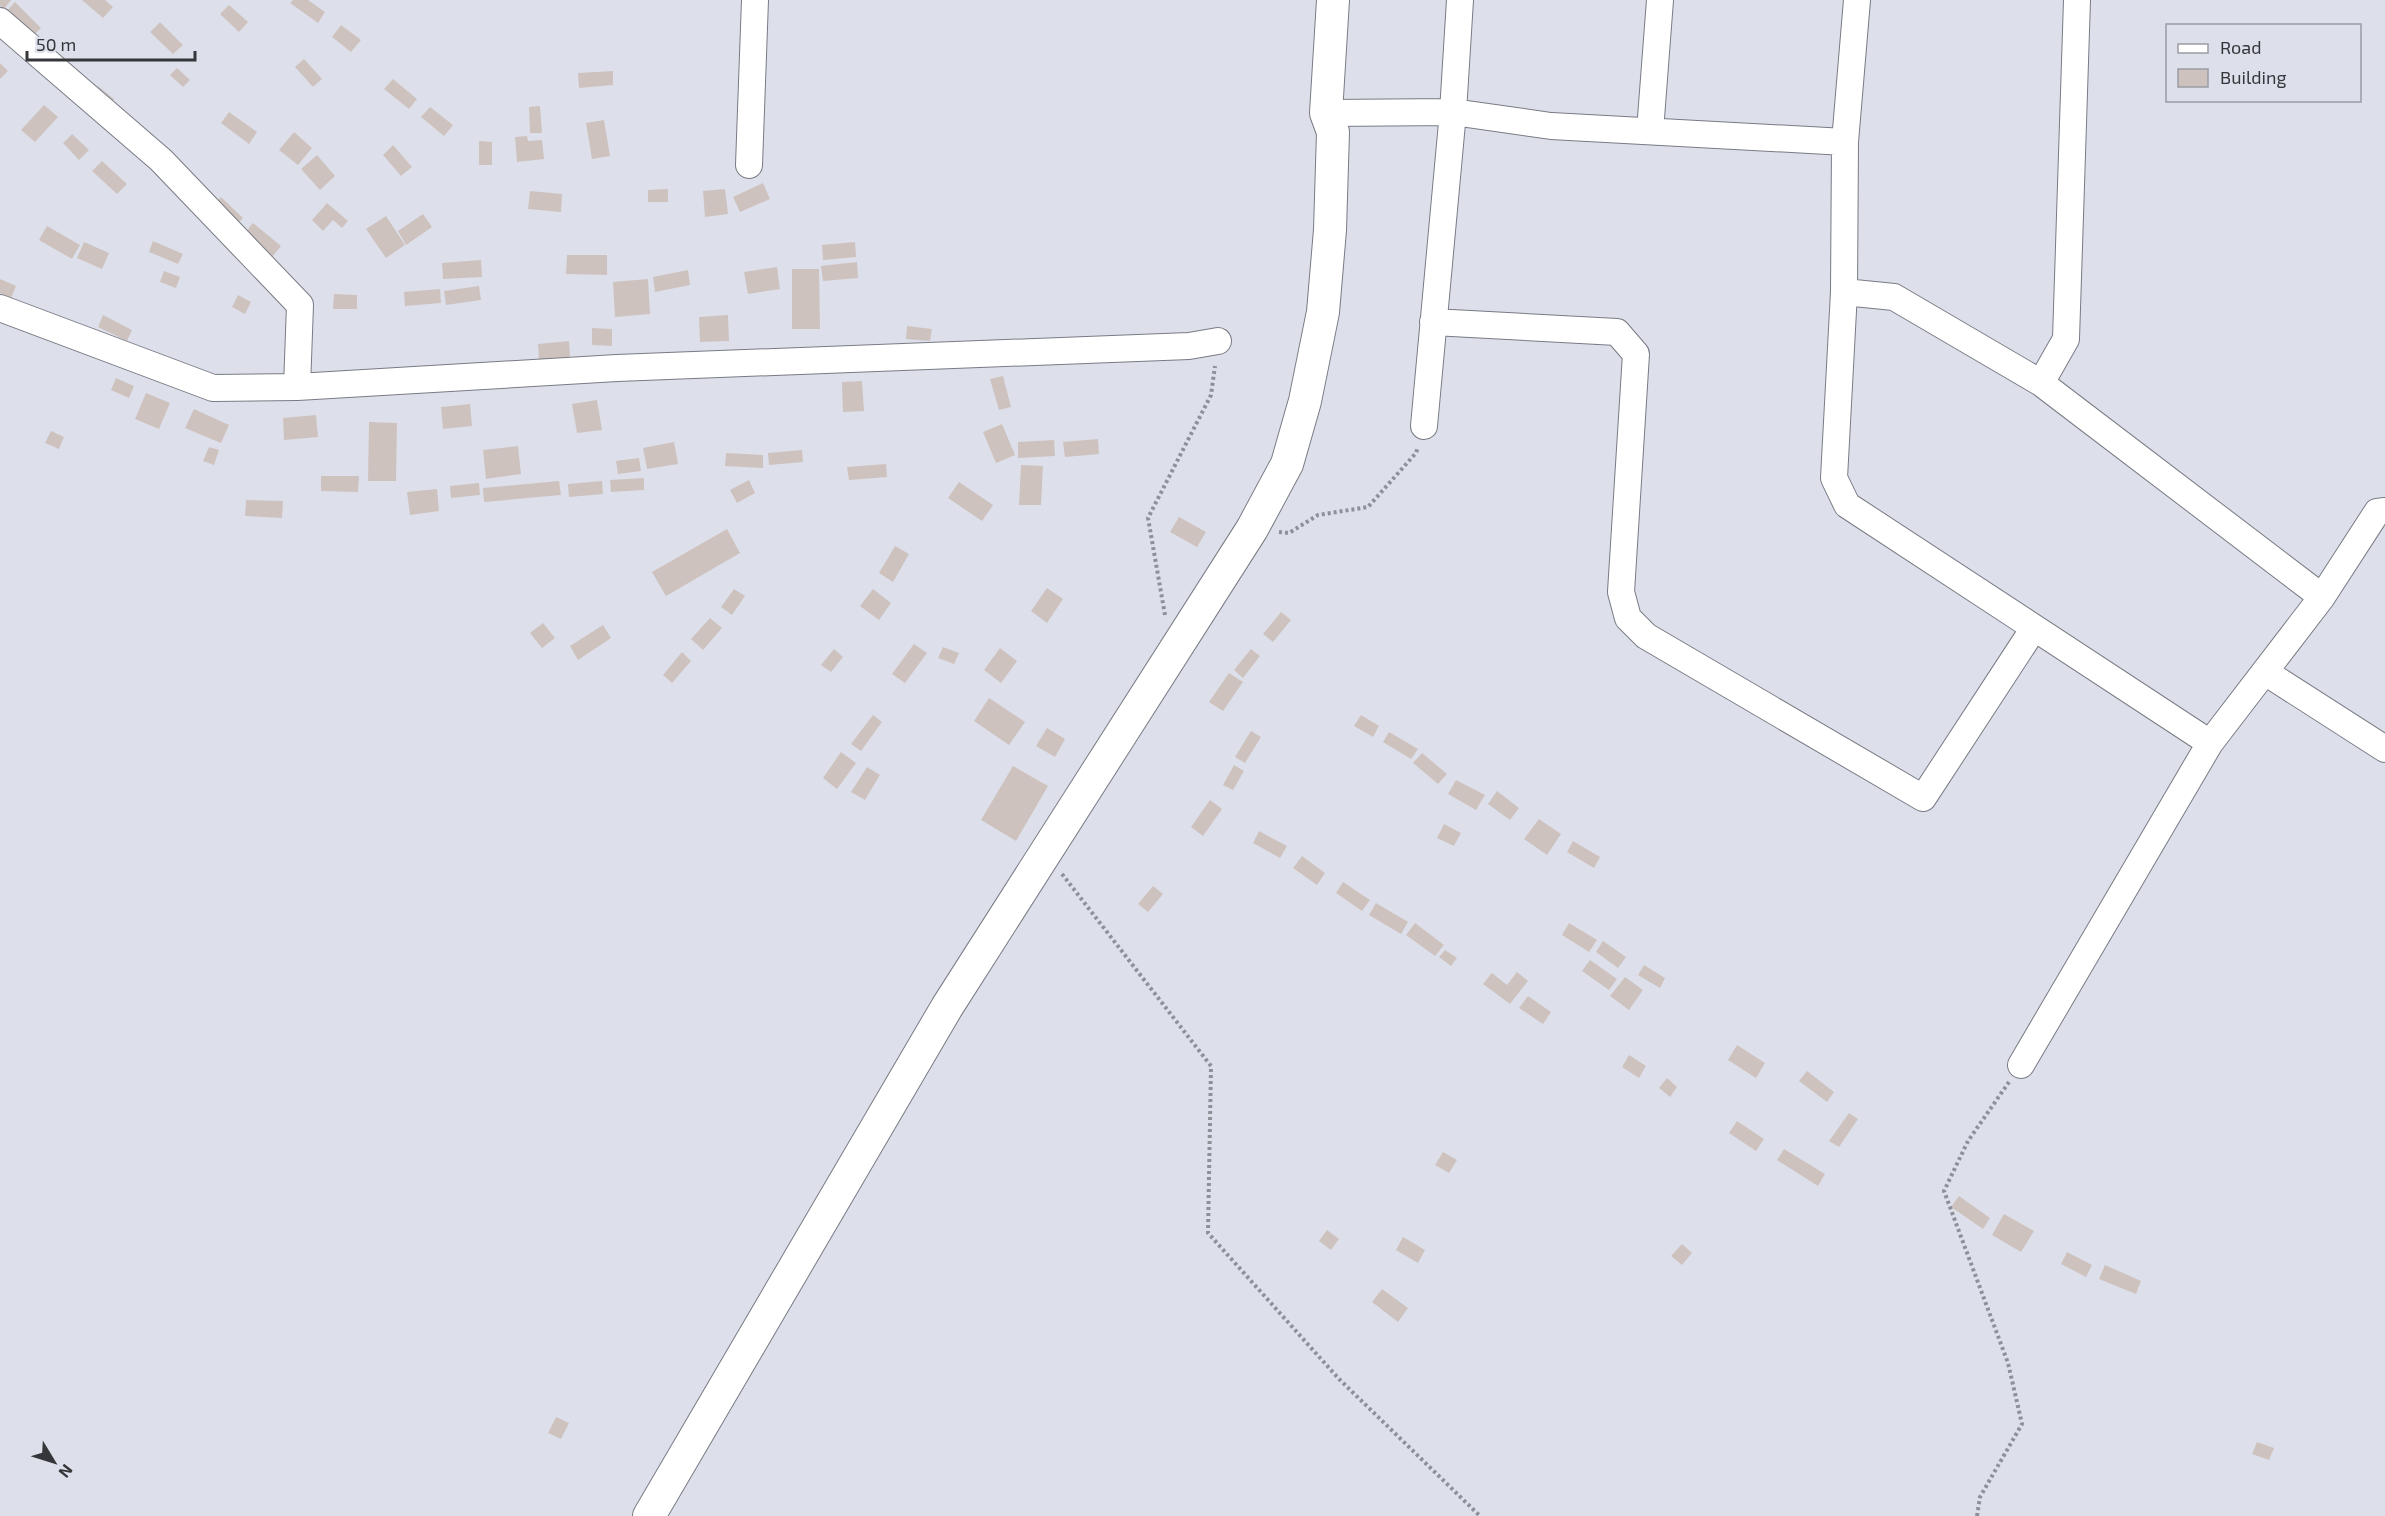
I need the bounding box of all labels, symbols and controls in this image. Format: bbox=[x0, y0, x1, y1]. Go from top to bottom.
scale bar bbox=[27, 24, 195, 62]
legend bbox=[2166, 24, 2361, 102]
text: 50 m bbox=[36, 33, 76, 55]
text: Road bbox=[2220, 36, 2261, 58]
text: Building bbox=[2220, 66, 2287, 88]
north arrow bbox=[24, 1432, 84, 1492]
text: N bbox=[55, 1461, 77, 1482]

